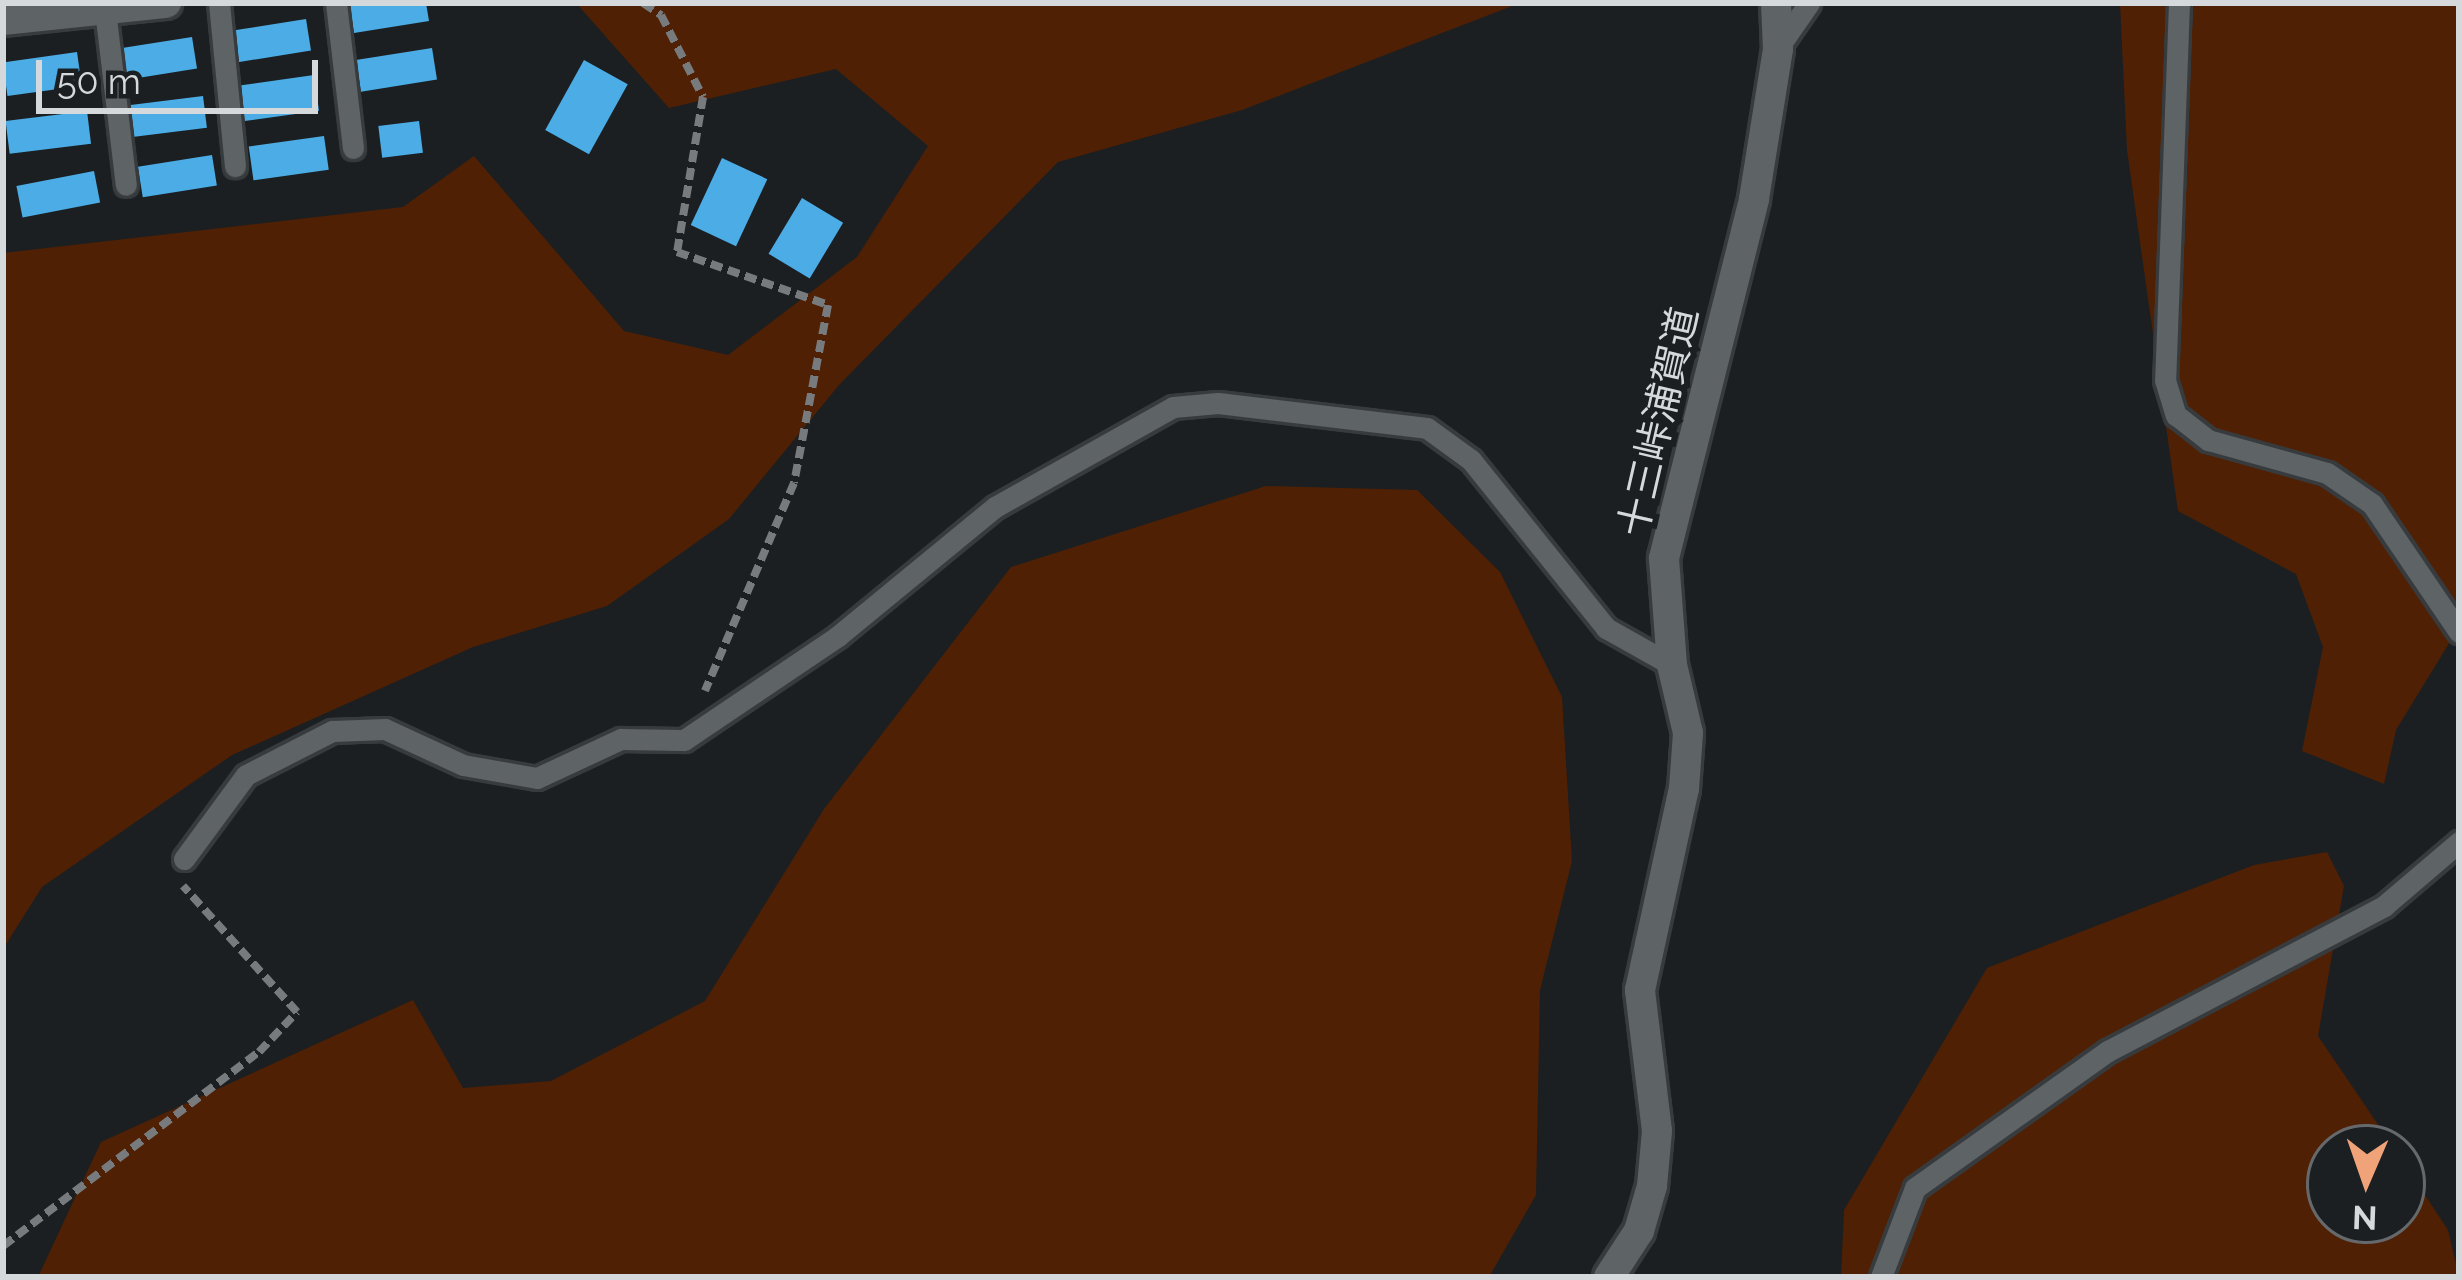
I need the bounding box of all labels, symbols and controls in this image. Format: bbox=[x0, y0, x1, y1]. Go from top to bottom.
scale bar bbox=[42, 36, 324, 110]
text: 50 m bbox=[57, 60, 141, 102]
street label: 十三峠浦賀道 bbox=[1609, 303, 1707, 541]
north arrow bbox=[2306, 1124, 2426, 1244]
text: N bbox=[2352, 1198, 2378, 1237]

